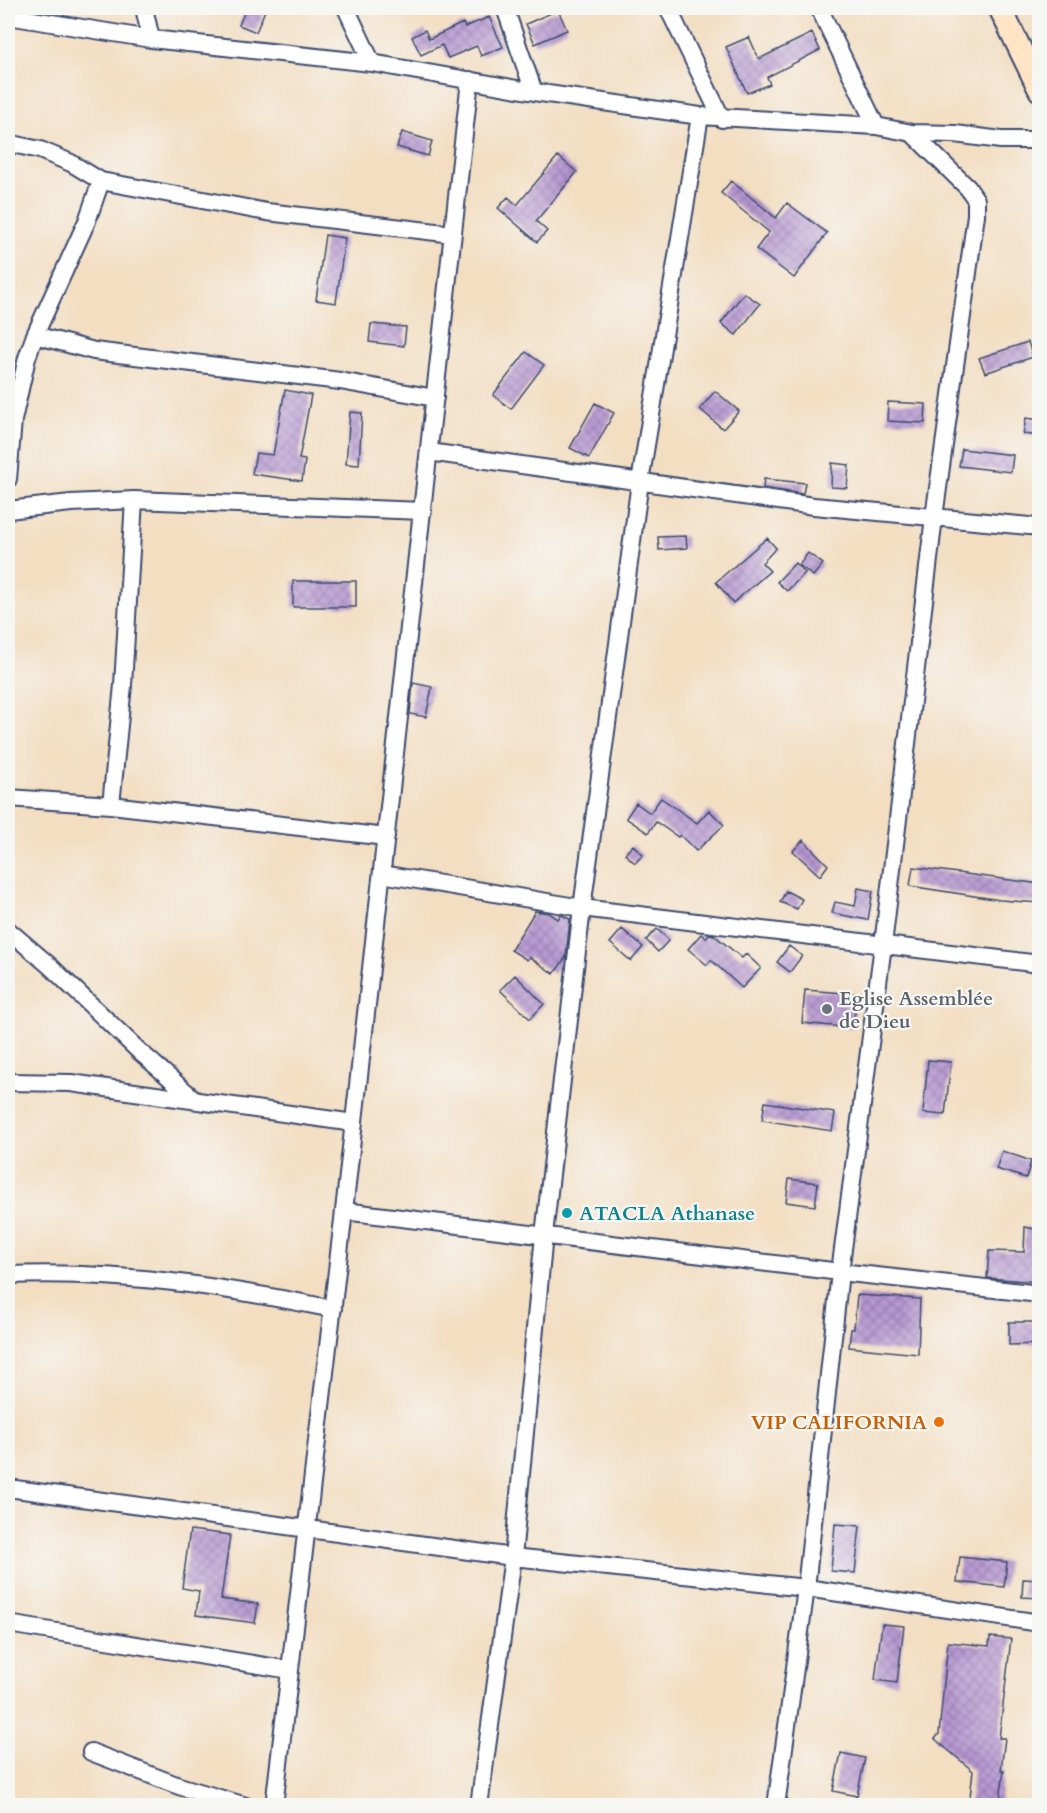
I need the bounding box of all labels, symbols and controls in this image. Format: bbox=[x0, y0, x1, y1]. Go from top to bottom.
place label: Eglise Assemblée de Dieu bbox=[839, 985, 993, 1035]
marker: Eglise Assemblée de Dieu bbox=[820, 1002, 834, 1016]
place label: ATACLA Athanase bbox=[579, 1200, 755, 1227]
marker: ATACLA Athanase bbox=[560, 1206, 574, 1220]
place label: VIP CALIFORNIA bbox=[751, 1409, 927, 1436]
marker: VIP CALIFORNIA bbox=[932, 1415, 946, 1429]

